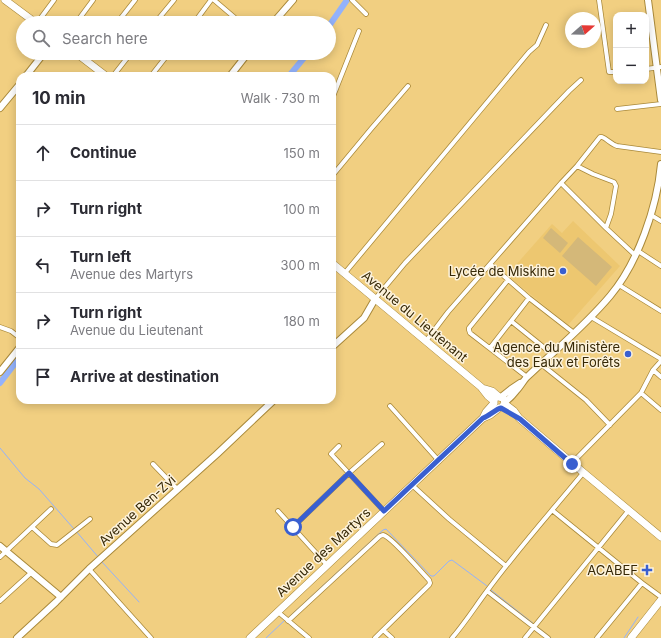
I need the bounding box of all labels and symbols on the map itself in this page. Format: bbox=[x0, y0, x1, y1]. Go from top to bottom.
north arrow bbox=[565, 12, 601, 48]
place label: Lycée de Miskine bbox=[449, 263, 555, 279]
marker: Lycée de Miskine bbox=[558, 266, 568, 276]
street label: Avenue du Lieutenant bbox=[359, 267, 471, 365]
place label: Agence du Ministère des Eaux et Forêts bbox=[493, 339, 620, 370]
marker: Agence du Ministère des Eaux et Forêts bbox=[623, 349, 633, 359]
route end bbox=[563, 455, 581, 473]
street label: Avenue Ben-Zvi bbox=[95, 471, 179, 549]
street label: Avenue des Martyrs bbox=[273, 504, 374, 600]
route start bbox=[284, 518, 302, 536]
place label: ACABEF bbox=[587, 562, 638, 578]
marker: ACABEF bbox=[641, 564, 653, 576]

